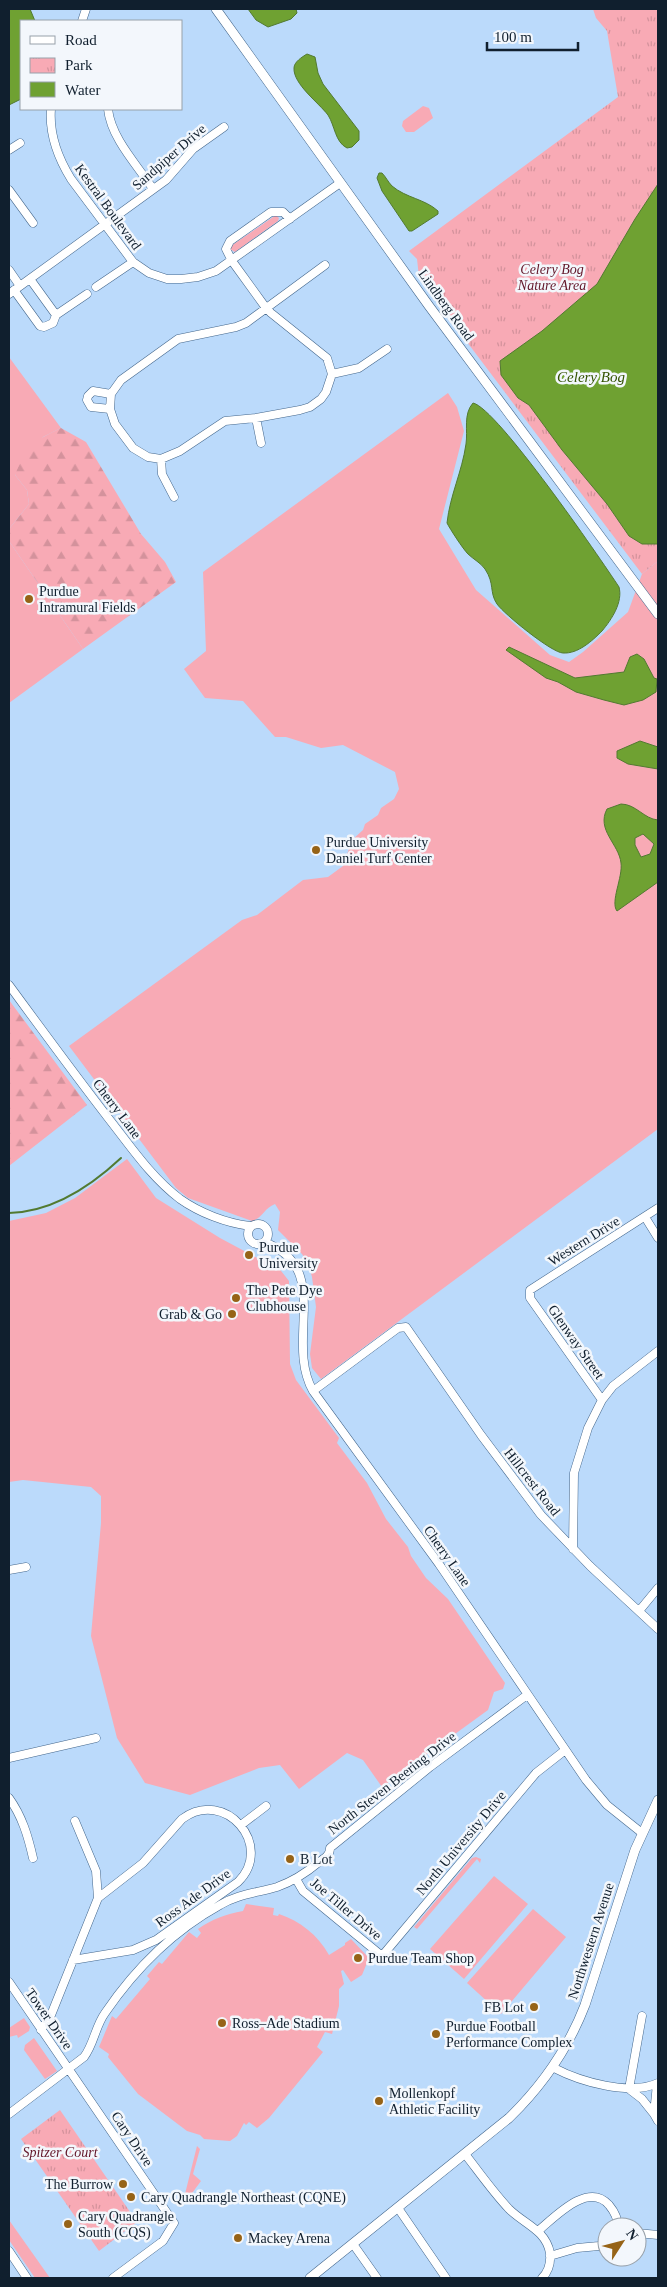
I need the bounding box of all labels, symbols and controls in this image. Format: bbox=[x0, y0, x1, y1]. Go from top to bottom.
legend bbox=[20, 20, 182, 110]
scale bar bbox=[487, 20, 578, 52]
text: 100 m bbox=[494, 29, 532, 45]
text: Road bbox=[65, 32, 97, 48]
text: Park bbox=[65, 57, 93, 73]
text: Water bbox=[65, 82, 100, 98]
street label: Sandpiper Drive bbox=[129, 121, 209, 193]
street label: Kestral Boulevard bbox=[72, 161, 144, 253]
park label: Celery Bog Nature Area bbox=[517, 262, 586, 293]
street label: Lindberg Road bbox=[415, 267, 477, 343]
water label: Celery Bog bbox=[557, 369, 625, 385]
place label: Purdue Intramural Fields bbox=[39, 584, 136, 615]
marker: Purdue Intramural Fields bbox=[23, 593, 35, 605]
place label: Purdue University Daniel Turf Center bbox=[326, 835, 432, 866]
marker: Purdue University Daniel Turf Center bbox=[310, 844, 322, 856]
street label: Cherry Lane bbox=[90, 1076, 144, 1142]
street label: Western Drive bbox=[546, 1213, 622, 1269]
place label: Purdue University bbox=[259, 1240, 318, 1271]
marker: Purdue University bbox=[243, 1249, 255, 1261]
place label: The Pete Dye Clubhouse bbox=[246, 1283, 322, 1314]
marker: The Pete Dye Clubhouse bbox=[230, 1292, 242, 1304]
street label: Glenway Street bbox=[545, 1302, 607, 1382]
place label: Grab & Go bbox=[159, 1307, 222, 1322]
marker: Grab & Go bbox=[226, 1308, 238, 1320]
street label: Hillcrest Road bbox=[501, 1445, 563, 1519]
street label: Cherry Lane bbox=[421, 1523, 473, 1589]
street label: North Steven Beering Drive bbox=[325, 1729, 459, 1837]
street label: North University Drive bbox=[413, 1788, 509, 1898]
place label: B Lot bbox=[300, 1852, 332, 1867]
marker: B Lot bbox=[284, 1853, 296, 1865]
street label: Ross Ade Drive bbox=[153, 1866, 233, 1930]
street label: Joe Tiller Drive bbox=[308, 1875, 384, 1943]
street label: Northwestern Avenue bbox=[565, 1881, 617, 2001]
place label: Purdue Team Shop bbox=[368, 1951, 474, 1966]
marker: Purdue Team Shop bbox=[352, 1952, 364, 1964]
street label: Tower Drive bbox=[23, 1986, 75, 2052]
place label: FB Lot bbox=[484, 2000, 524, 2015]
marker: FB Lot bbox=[528, 2001, 540, 2013]
place label: Ross–Ade Stadium bbox=[232, 2016, 340, 2031]
marker: Ross–Ade Stadium bbox=[216, 2017, 228, 2029]
place label: Purdue Football Performance Complex bbox=[446, 2019, 572, 2050]
marker: Purdue Football Performance Complex bbox=[430, 2028, 442, 2040]
place label: Mollenkopf Athletic Facility bbox=[389, 2086, 480, 2117]
marker: Mollenkopf Athletic Facility bbox=[373, 2095, 385, 2107]
street label: Cary Drive bbox=[108, 2109, 156, 2169]
park label: Spitzer Court bbox=[22, 2145, 99, 2160]
place label: The Burrow bbox=[45, 2177, 114, 2192]
marker: The Burrow bbox=[117, 2178, 129, 2190]
place label: Cary Quadrangle Northeast (CQNE) bbox=[141, 2190, 346, 2206]
marker: Cary Quadrangle Northeast (CQNE) bbox=[125, 2191, 137, 2203]
place label: Cary Quadrangle South (CQS) bbox=[78, 2209, 174, 2241]
north arrow bbox=[597, 2217, 647, 2267]
marker: Cary Quadrangle South (CQS) bbox=[62, 2218, 74, 2230]
text: N bbox=[623, 2226, 641, 2243]
place label: Mackey Arena bbox=[248, 2231, 331, 2246]
marker: Mackey Arena bbox=[232, 2232, 244, 2244]

